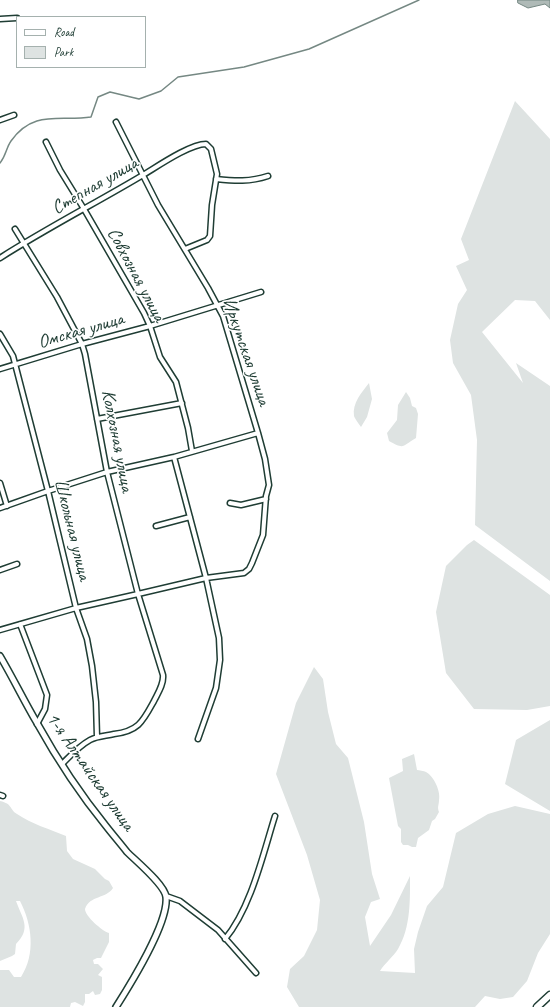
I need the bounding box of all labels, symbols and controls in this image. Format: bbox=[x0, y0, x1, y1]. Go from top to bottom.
legend bbox=[16, 16, 146, 68]
text: Road bbox=[54, 24, 74, 40]
text: Park bbox=[54, 44, 73, 60]
street label: Степная улица bbox=[48, 152, 142, 220]
street label: Совхозная улица bbox=[102, 224, 170, 326]
street label: Иркутская улица bbox=[217, 295, 275, 409]
street label: Омская улица bbox=[35, 308, 127, 354]
street label: Колхозная улица bbox=[96, 388, 138, 494]
street label: Школьная улица bbox=[48, 477, 96, 583]
street label: 1-я Алтайская улица bbox=[41, 708, 139, 836]

